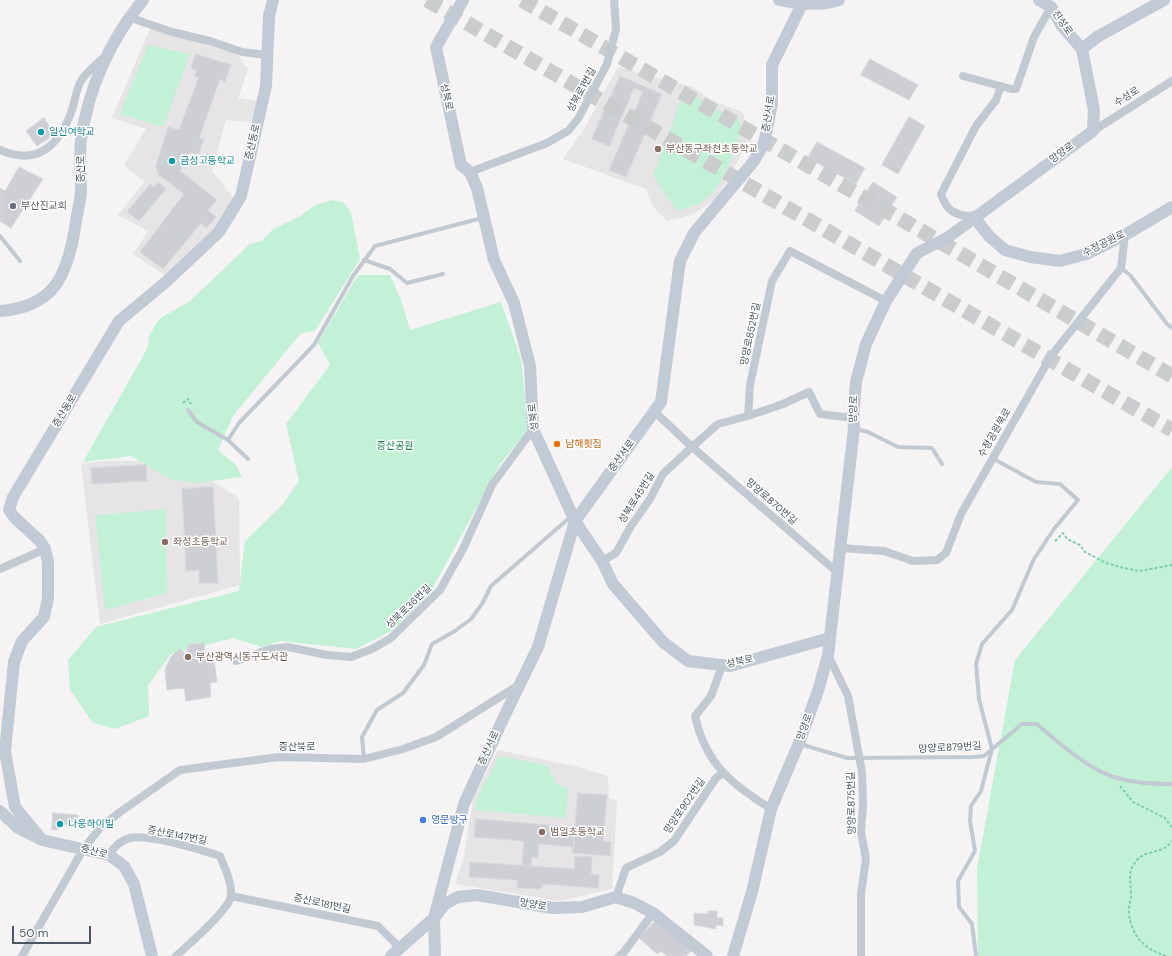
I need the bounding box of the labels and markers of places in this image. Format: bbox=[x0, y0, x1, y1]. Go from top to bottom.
place label: 일신여학교 bbox=[49, 126, 95, 138]
marker: 일신여학교 bbox=[36, 127, 46, 137]
place label: 부산동구좌천초등학교 bbox=[666, 143, 758, 155]
marker: 부산동구좌천초등학교 bbox=[653, 144, 663, 154]
place label: 금성고등학교 bbox=[180, 155, 235, 167]
marker: 금성고등학교 bbox=[167, 156, 177, 166]
place label: 부산진교회 bbox=[21, 200, 67, 212]
marker: 부산진교회 bbox=[8, 201, 18, 211]
place label: 남해횟집 bbox=[565, 438, 602, 450]
marker: 남해횟집 bbox=[552, 439, 562, 449]
place label: 좌성초등학교 bbox=[173, 536, 228, 548]
marker: 좌성초등학교 bbox=[160, 537, 170, 547]
place label: 부산광역시동구도서관 bbox=[196, 651, 288, 663]
marker: 부산광역시동구도서관 bbox=[183, 652, 193, 662]
place label: 영문방구 bbox=[431, 814, 468, 826]
marker: 영문방구 bbox=[418, 815, 428, 825]
place label: 나웅하이빌 bbox=[68, 818, 114, 830]
marker: 나웅하이빌 bbox=[55, 819, 65, 829]
place label: 범일초등학교 bbox=[550, 826, 605, 838]
marker: 범일초등학교 bbox=[537, 827, 547, 837]

